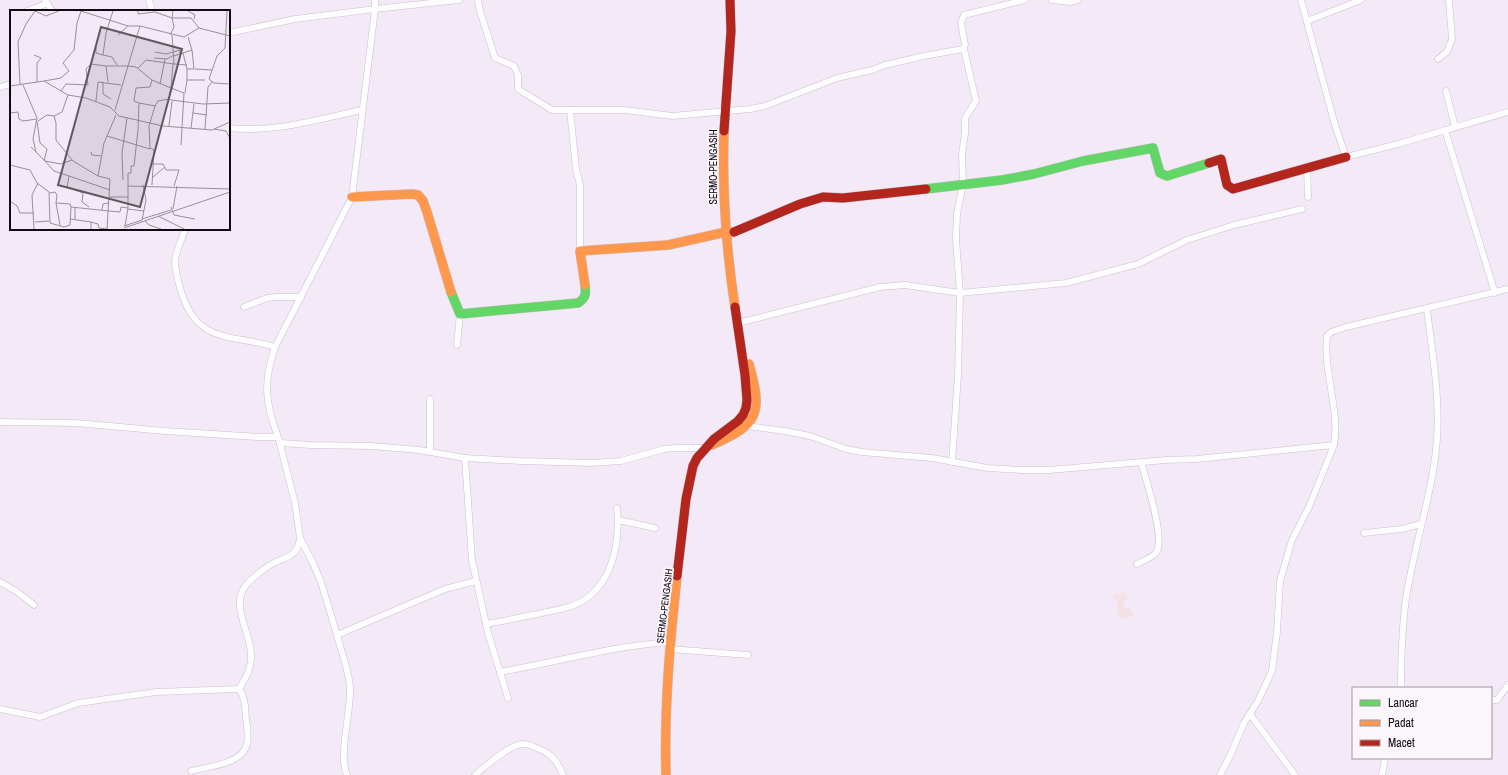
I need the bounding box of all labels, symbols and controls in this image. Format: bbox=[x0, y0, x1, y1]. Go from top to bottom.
inset map bbox=[10, 10, 230, 230]
street label: SERMO-PENGASIH bbox=[707, 129, 720, 205]
street label: SERMO-PENGASIH bbox=[653, 568, 676, 644]
legend bbox=[1352, 687, 1492, 759]
text: Lancar bbox=[1388, 695, 1419, 711]
text: Padat bbox=[1388, 715, 1414, 731]
text: Macet bbox=[1388, 735, 1415, 751]

